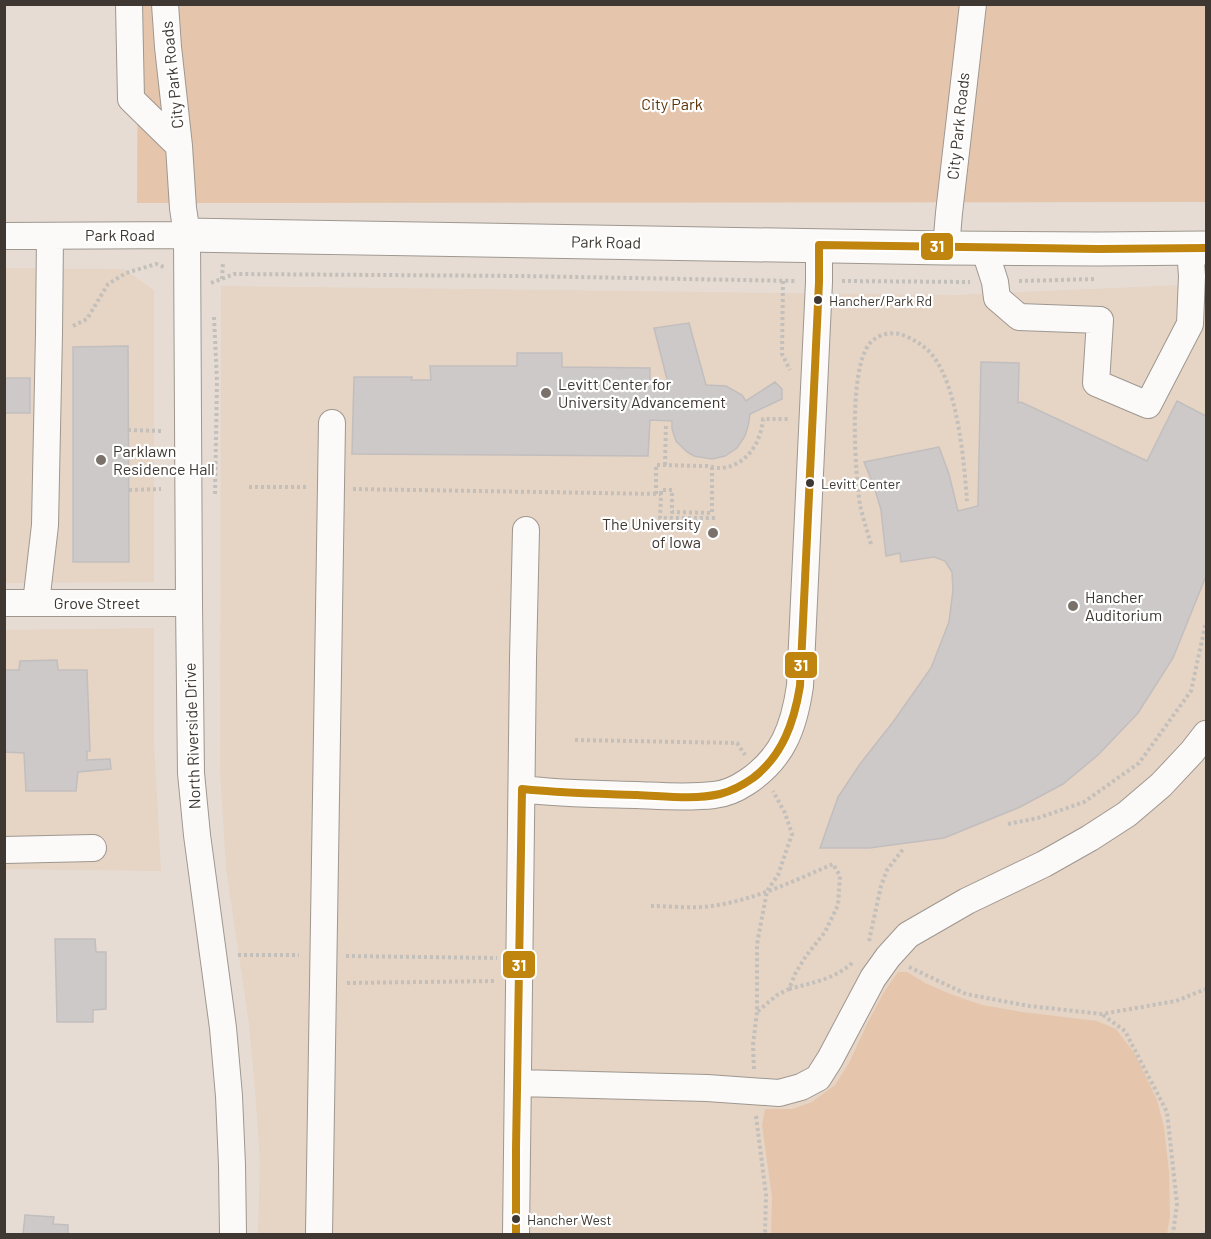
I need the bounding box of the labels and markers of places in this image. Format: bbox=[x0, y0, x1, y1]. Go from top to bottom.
place label: Hancher/Park Rd bbox=[829, 292, 932, 309]
marker: Hancher/Park Rd bbox=[812, 294, 824, 306]
place label: Levitt Center for University Advancement bbox=[558, 374, 726, 411]
marker: Levitt Center for University Advancement bbox=[539, 386, 553, 400]
place label: Parklawn Residence Hall bbox=[113, 441, 215, 478]
marker: Parklawn Residence Hall bbox=[94, 453, 108, 467]
place label: Levitt Center bbox=[821, 475, 900, 492]
marker: Levitt Center bbox=[804, 477, 816, 489]
place label: The University of Iowa bbox=[602, 514, 702, 551]
marker: The University of Iowa bbox=[706, 526, 720, 540]
place label: Hancher Auditorium bbox=[1085, 587, 1162, 624]
marker: Hancher Auditorium bbox=[1066, 599, 1080, 613]
place label: Hancher West bbox=[527, 1211, 612, 1228]
marker: Hancher West bbox=[510, 1213, 522, 1225]

